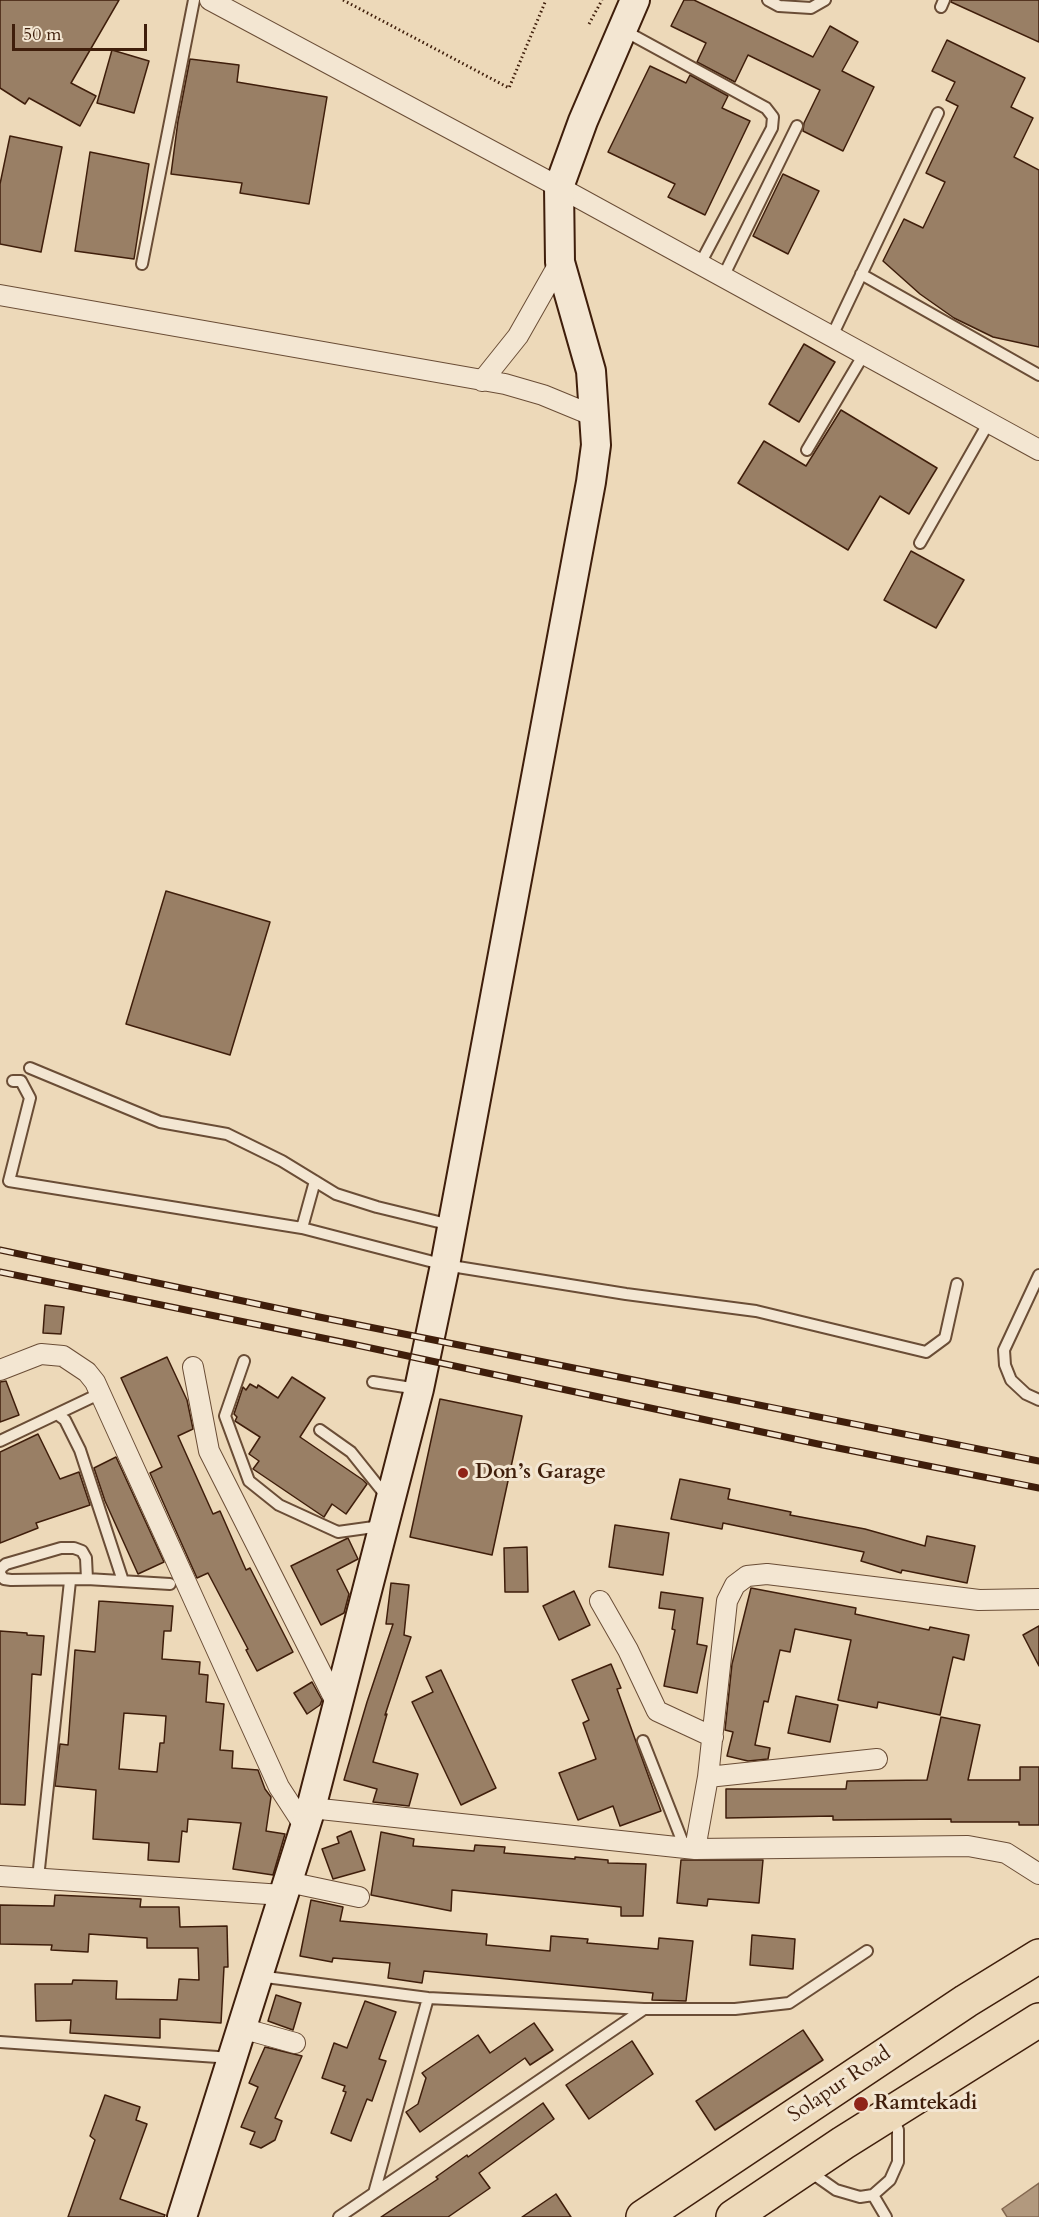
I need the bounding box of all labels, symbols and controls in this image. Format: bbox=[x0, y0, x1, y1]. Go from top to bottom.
scale bar bbox=[15, 12, 150, 50]
text: 50 m bbox=[23, 22, 62, 47]
place label: Don’s Garage bbox=[475, 1460, 606, 1486]
marker: Don’s Garage bbox=[456, 1466, 470, 1480]
street label: Solapur Road bbox=[784, 2041, 896, 2129]
place label: Ramtekadi bbox=[874, 2091, 977, 2117]
marker: Ramtekadi bbox=[852, 2095, 870, 2113]

